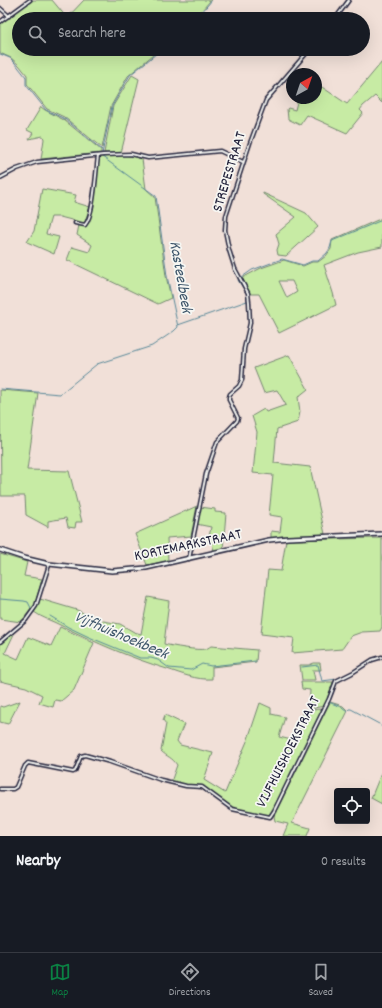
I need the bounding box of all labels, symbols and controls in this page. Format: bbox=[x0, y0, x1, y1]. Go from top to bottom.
search box bbox=[12, 12, 370, 56]
icon: search bbox=[26, 23, 48, 45]
text: Search here bbox=[58, 23, 126, 45]
north arrow bbox=[286, 68, 322, 104]
street label: STREPESTRAAT bbox=[207, 129, 253, 215]
water label: Kasteelbeek bbox=[162, 239, 198, 316]
street label: KORTEMARKSTRAAT bbox=[132, 524, 244, 568]
water label: Vijfhuishoekbeek bbox=[71, 606, 173, 667]
street label: VIJFHUISHOEKSTRAAT bbox=[251, 692, 327, 812]
map controls bbox=[334, 788, 370, 824]
button: locate bbox=[334, 788, 370, 824]
text: Nearby bbox=[16, 850, 60, 874]
text: 0 results bbox=[321, 853, 366, 872]
tab: Map bbox=[49, 961, 71, 1001]
tab: Directions bbox=[169, 961, 211, 1001]
tab: Saved bbox=[308, 961, 333, 1001]

